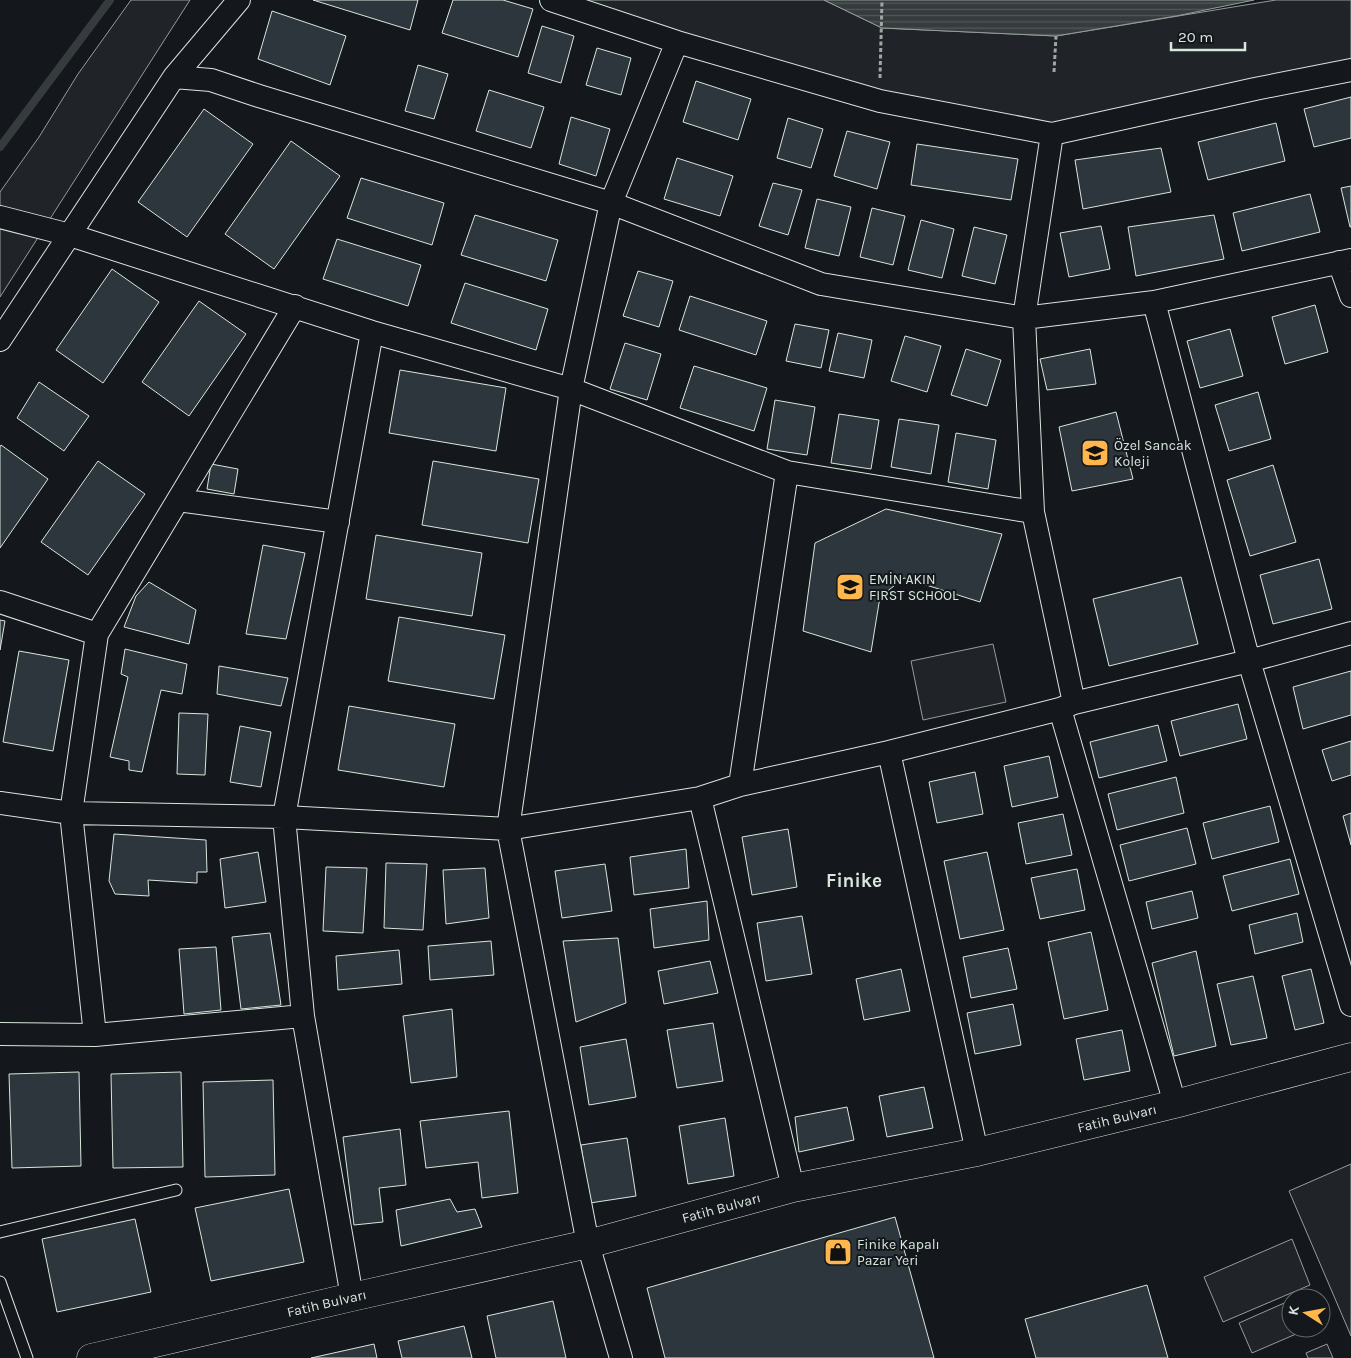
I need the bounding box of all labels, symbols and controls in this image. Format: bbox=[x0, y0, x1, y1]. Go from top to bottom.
scale bar bbox=[1171, 20, 1245, 52]
text: 20 m bbox=[1178, 28, 1213, 46]
place label: Özel Sancak Koleji bbox=[1114, 437, 1192, 470]
school or university icon: Özel Sancak Koleji bbox=[1080, 438, 1110, 468]
place label: EMİN AKIN FIRST SCHOOL bbox=[869, 571, 959, 604]
school or university icon: EMİN AKIN FIRST SCHOOL bbox=[835, 572, 865, 602]
district label: Finike bbox=[826, 870, 882, 892]
street label: Fatih Bulvarı bbox=[1076, 1101, 1159, 1136]
street label: Fatih Bulvarı bbox=[680, 1189, 763, 1227]
place label: Finike Kapalı Pazar Yeri bbox=[857, 1236, 940, 1269]
shop icon: Finike Kapalı Pazar Yeri bbox=[823, 1237, 853, 1267]
street label: Fatih Bulvarı bbox=[285, 1286, 368, 1321]
north arrow bbox=[1281, 1288, 1331, 1338]
text: K bbox=[1285, 1304, 1303, 1317]

